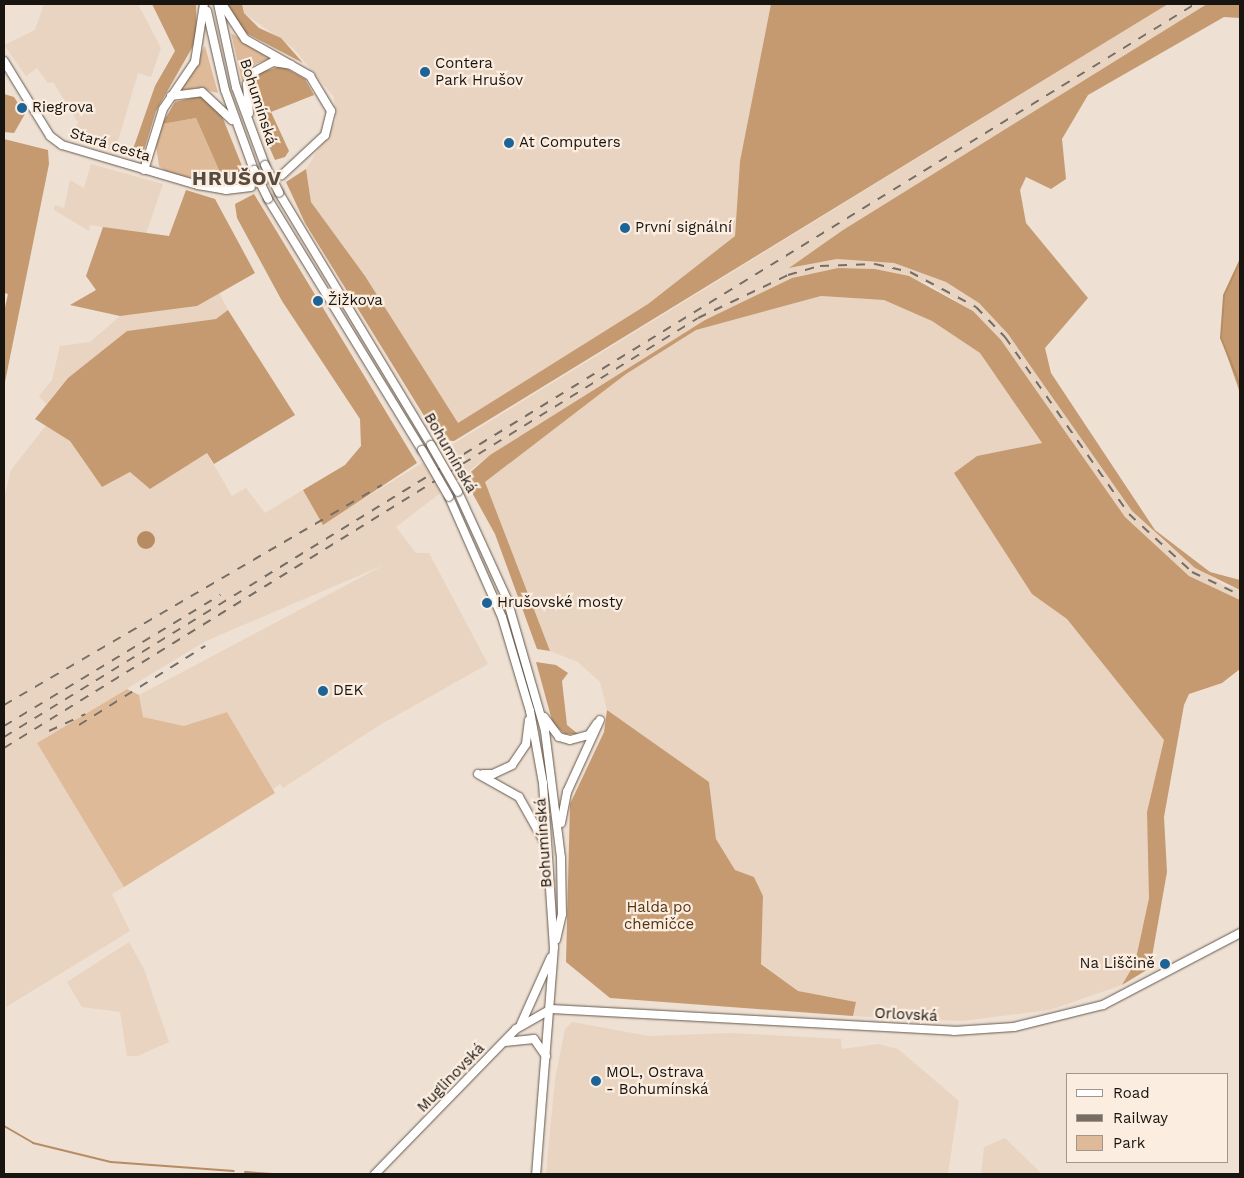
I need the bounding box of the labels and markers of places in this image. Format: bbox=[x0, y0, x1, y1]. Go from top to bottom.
place label: Contera Park Hrušov bbox=[435, 54, 523, 89]
marker: Contera Park Hrušov bbox=[419, 66, 431, 78]
place label: Riegrova bbox=[32, 99, 93, 117]
marker: Riegrova bbox=[16, 102, 28, 114]
place label: At Computers bbox=[519, 134, 621, 152]
marker: At Computers bbox=[503, 137, 515, 149]
place label: První signální bbox=[635, 219, 732, 237]
marker: První signální bbox=[619, 222, 631, 234]
place label: Žižkova bbox=[328, 292, 383, 310]
marker: Žižkova bbox=[312, 295, 324, 307]
place label: Hrušovské mosty bbox=[497, 594, 623, 612]
marker: Hrušovské mosty bbox=[481, 597, 493, 609]
place label: DEK bbox=[333, 682, 363, 700]
marker: DEK bbox=[317, 685, 329, 697]
place label: Na Liščině bbox=[1079, 955, 1155, 973]
marker: Na Liščině bbox=[1159, 958, 1171, 970]
place label: MOL, Ostrava - Bohumínská bbox=[606, 1063, 708, 1098]
marker: MOL, Ostrava - Bohumínská bbox=[590, 1075, 602, 1087]

